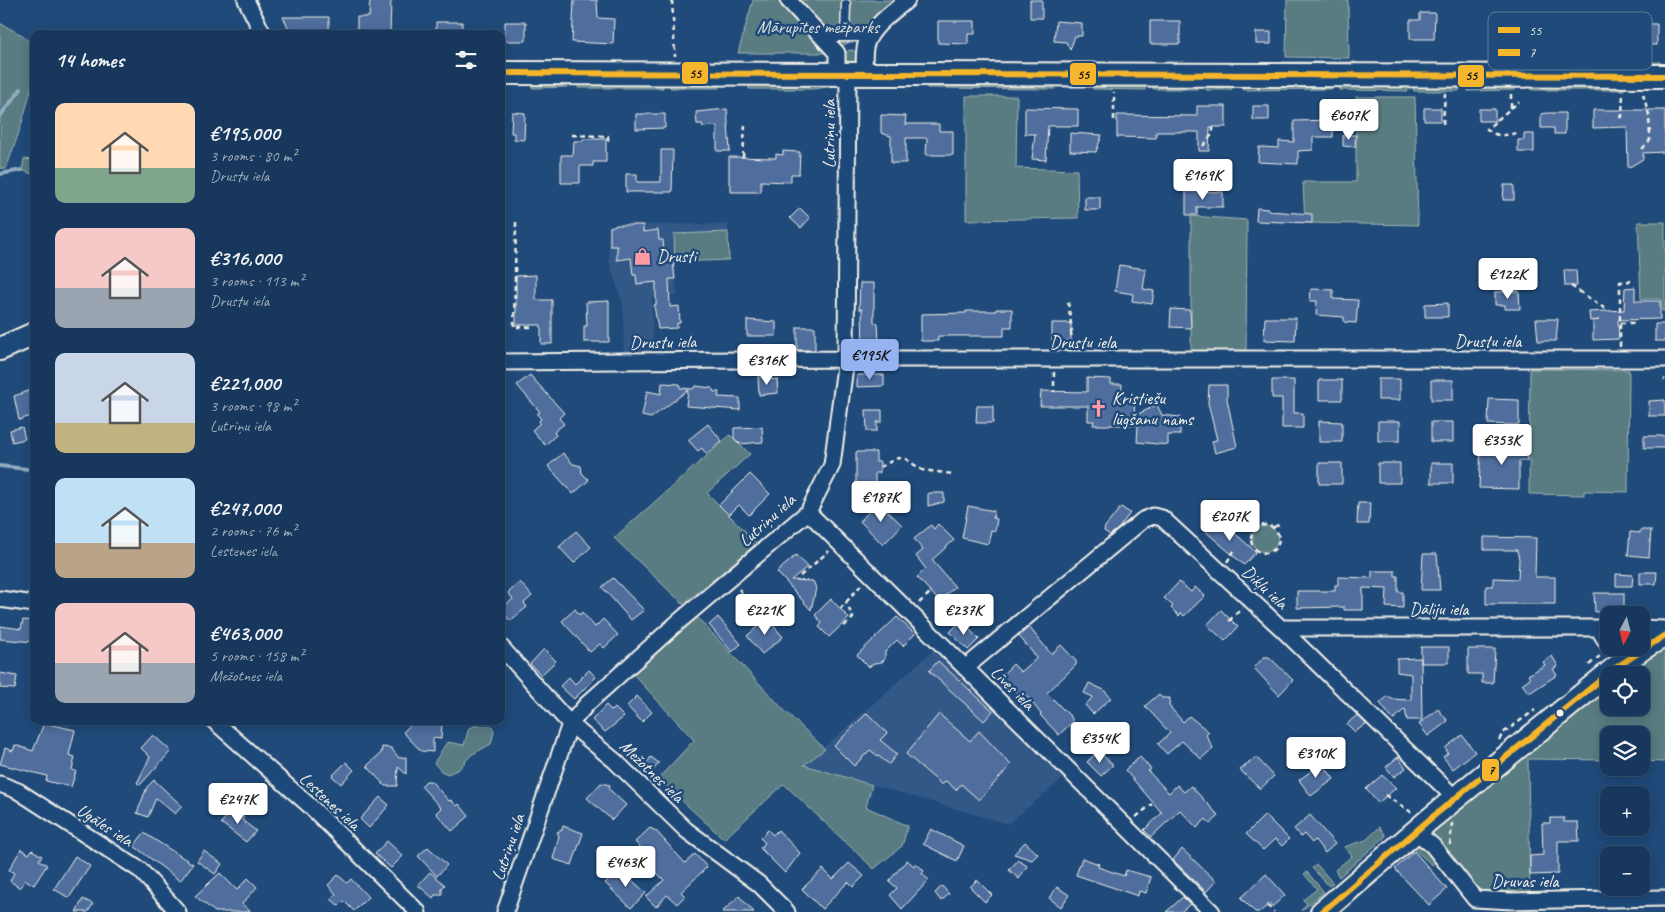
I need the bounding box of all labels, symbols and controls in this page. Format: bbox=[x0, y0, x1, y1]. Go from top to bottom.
legend bbox=[1488, 12, 1652, 70]
park label: Mārupītes mežparks bbox=[757, 16, 881, 38]
text: 55 bbox=[1529, 22, 1542, 39]
text: 7 bbox=[1529, 44, 1536, 61]
icon: filters bbox=[452, 46, 480, 74]
text: 14 homes bbox=[55, 47, 124, 73]
line badge: 55 bbox=[681, 61, 709, 85]
line badge: 55 bbox=[1069, 62, 1097, 86]
line badge: 55 bbox=[1457, 64, 1485, 88]
text: 55 bbox=[689, 65, 703, 82]
text: 55 bbox=[1077, 66, 1091, 83]
text: 55 bbox=[1465, 67, 1479, 84]
pin: €607K bbox=[1314, 98, 1384, 141]
street label: Lutriņu iela bbox=[818, 99, 840, 168]
text: €607K bbox=[1330, 105, 1368, 125]
text: €195,000 bbox=[210, 120, 280, 146]
icon: home bbox=[95, 123, 155, 183]
text: 3 rooms · 80 m² bbox=[210, 146, 296, 166]
pin: €169K bbox=[1168, 158, 1238, 201]
text: €169K bbox=[1184, 165, 1222, 185]
text: Drustu iela bbox=[210, 166, 269, 186]
text: €316,000 bbox=[210, 245, 281, 271]
place label: Drusti bbox=[657, 245, 699, 267]
shop icon: Drusti bbox=[633, 246, 653, 266]
icon: home bbox=[95, 248, 155, 308]
pin: €122K bbox=[1473, 258, 1543, 300]
text: €122K bbox=[1490, 264, 1526, 284]
text: 3 rooms · 113 m² bbox=[210, 271, 304, 291]
text: Drustu iela bbox=[210, 291, 269, 311]
street label: Drustu iela bbox=[630, 330, 698, 354]
street label: Drustu iela bbox=[1455, 330, 1523, 352]
street label: Drustu iela bbox=[1050, 331, 1118, 353]
pin: €195K bbox=[835, 338, 905, 381]
pin: €316K bbox=[732, 344, 802, 386]
text: €195K bbox=[852, 345, 888, 365]
text: €316K bbox=[748, 350, 786, 370]
text: €221,000 bbox=[210, 370, 280, 396]
icon: home bbox=[95, 373, 155, 433]
place label: Kristiešu lūgšanu nams bbox=[1112, 387, 1195, 430]
text: 3 rooms · 98 m² bbox=[210, 396, 296, 416]
church icon: Kristiešu lūgšanu nams bbox=[1088, 398, 1108, 418]
text: Lutriņu iela bbox=[210, 416, 271, 436]
pin: €353K bbox=[1467, 424, 1537, 466]
text: €353K bbox=[1484, 430, 1520, 450]
pin: €187K bbox=[846, 480, 916, 523]
text: €187K bbox=[863, 487, 899, 507]
street label: Lutriņu iela bbox=[734, 488, 801, 551]
text: €247,000 bbox=[210, 495, 280, 521]
icon: home bbox=[95, 498, 155, 558]
pin: €207K bbox=[1195, 500, 1265, 542]
text: €207K bbox=[1212, 506, 1248, 526]
text: 2 rooms · 76 m² bbox=[210, 521, 296, 541]
text: Lestenes iela bbox=[210, 541, 277, 561]
street label: Dikļu iela bbox=[1237, 560, 1293, 615]
pin: €221K bbox=[730, 594, 800, 636]
pin: €237K bbox=[929, 594, 999, 636]
street label: Dāliju iela bbox=[1410, 598, 1470, 620]
text: €221K bbox=[747, 600, 783, 620]
text: €237K bbox=[946, 600, 982, 620]
north arrow bbox=[1600, 606, 1650, 656]
map controls bbox=[1600, 606, 1650, 896]
text: €463,000 bbox=[210, 620, 281, 646]
icon: home bbox=[95, 623, 155, 683]
text: 5 rooms · 158 m² bbox=[210, 646, 304, 666]
street label: Līves iela bbox=[986, 661, 1040, 715]
text: Mežotnes iela bbox=[210, 666, 282, 686]
button: locate bbox=[1600, 666, 1650, 716]
unlabelled marker bbox=[1555, 708, 1565, 718]
pin: €354K bbox=[1065, 722, 1135, 764]
button: layers bbox=[1600, 726, 1650, 776]
text: €354K bbox=[1082, 728, 1118, 748]
street label: Mežotnes iela bbox=[615, 735, 690, 808]
pin: €310K bbox=[1281, 736, 1351, 779]
text: €310K bbox=[1298, 743, 1334, 763]
line badge: 7 bbox=[1481, 758, 1500, 782]
text: 7 bbox=[1488, 761, 1496, 778]
street label: Lestenes iela bbox=[295, 767, 366, 836]
pin: €247K bbox=[203, 782, 273, 825]
button: + bbox=[1600, 786, 1650, 836]
text: €247K bbox=[220, 789, 256, 809]
street label: Ugāles iela bbox=[73, 799, 138, 852]
street label: Lutriņu iela bbox=[486, 810, 530, 883]
pin: €463K bbox=[591, 846, 661, 888]
button: − bbox=[1600, 846, 1650, 896]
text: €463K bbox=[607, 852, 645, 872]
street label: Druvas iela bbox=[1491, 870, 1560, 892]

